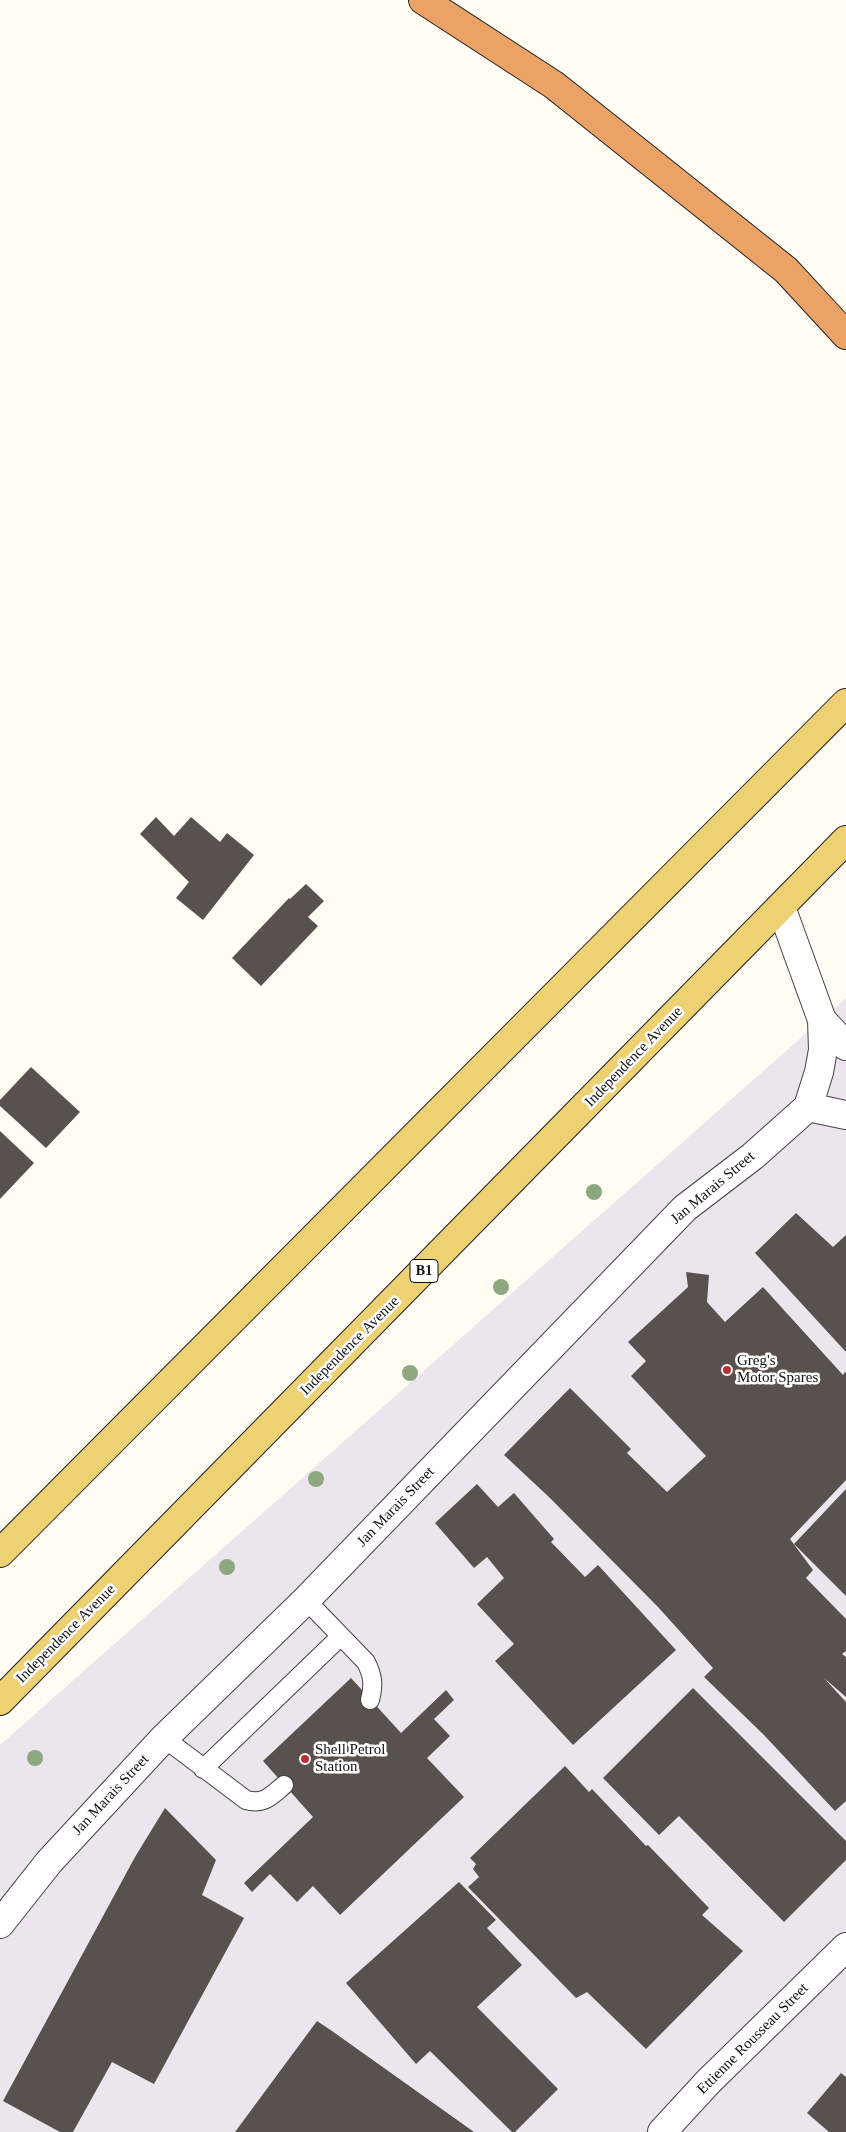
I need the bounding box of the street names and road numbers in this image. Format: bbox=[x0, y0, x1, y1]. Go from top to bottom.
street label: Independence Avenue bbox=[581, 1003, 687, 1111]
street label: Jan Marais Street bbox=[667, 1148, 759, 1228]
road number: B1 bbox=[410, 1260, 438, 1282]
street label: Independence Avenue bbox=[297, 1293, 403, 1399]
street label: Jan Marais Street bbox=[353, 1463, 439, 1551]
street label: Independence Avenue bbox=[13, 1581, 119, 1687]
street label: Jan Marais Street bbox=[69, 1751, 153, 1839]
street label: Ettienne Rousseau Street bbox=[694, 1980, 812, 2098]

